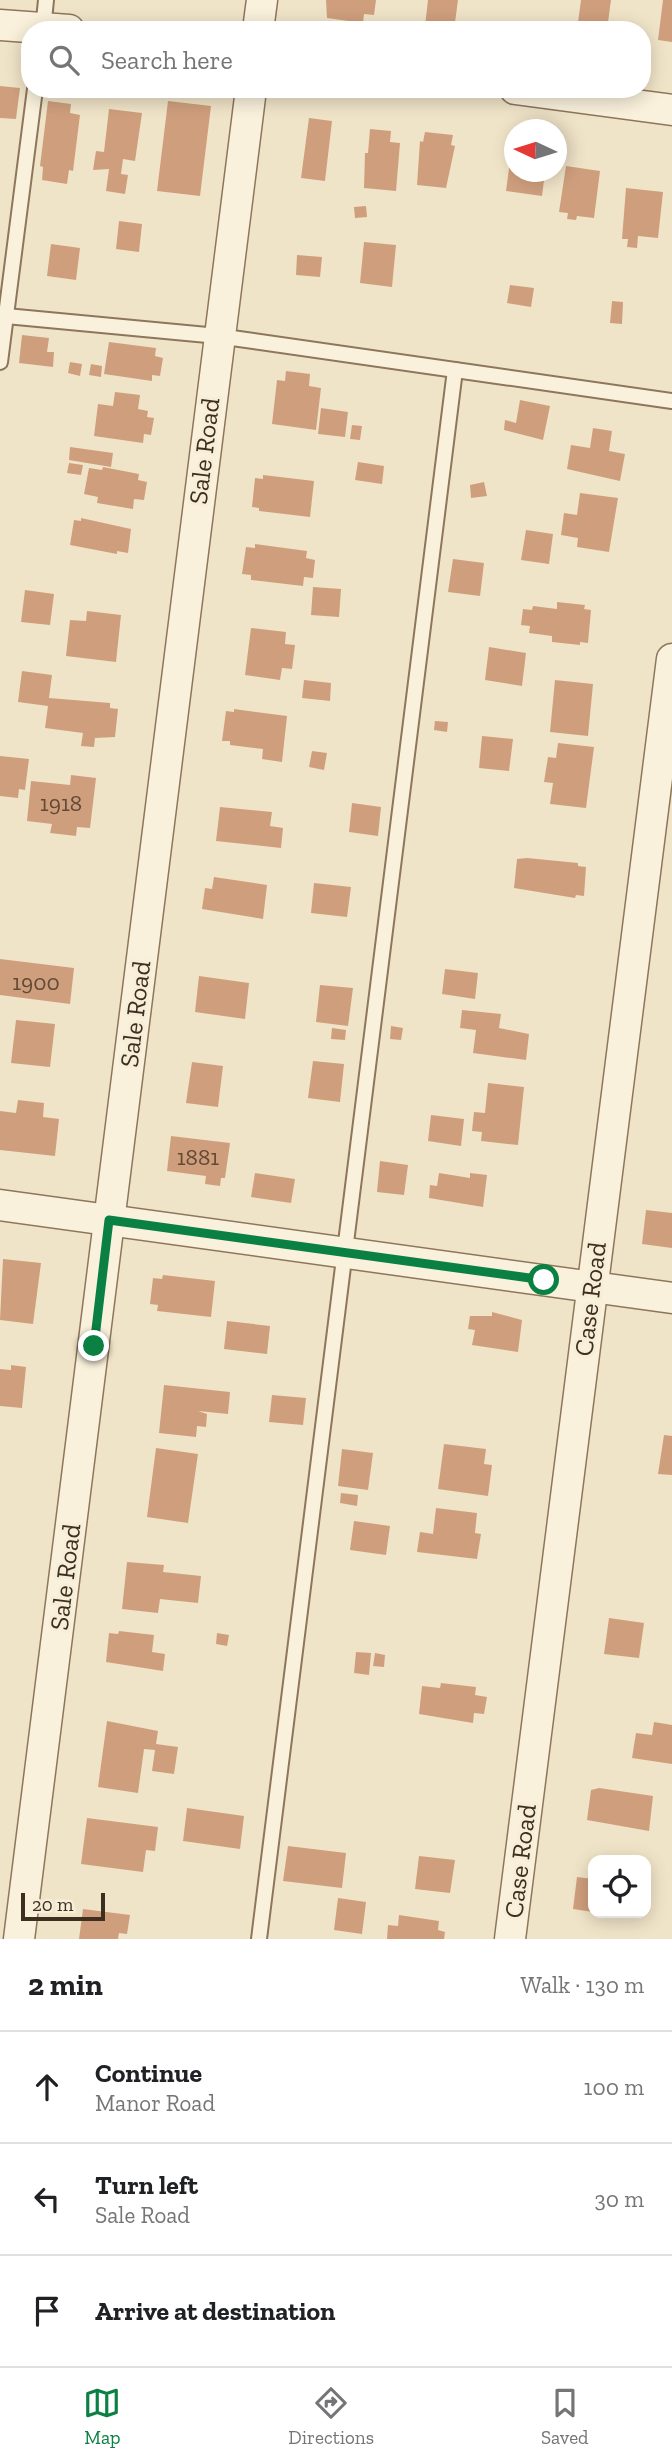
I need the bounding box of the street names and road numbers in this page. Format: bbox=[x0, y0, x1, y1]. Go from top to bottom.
street label: Sale Road bbox=[182, 396, 226, 506]
street label: Sale Road bbox=[113, 959, 157, 1069]
street label: Case Road bbox=[567, 1240, 613, 1358]
street label: Sale Road bbox=[43, 1522, 87, 1632]
street label: Case Road bbox=[497, 1802, 543, 1920]

